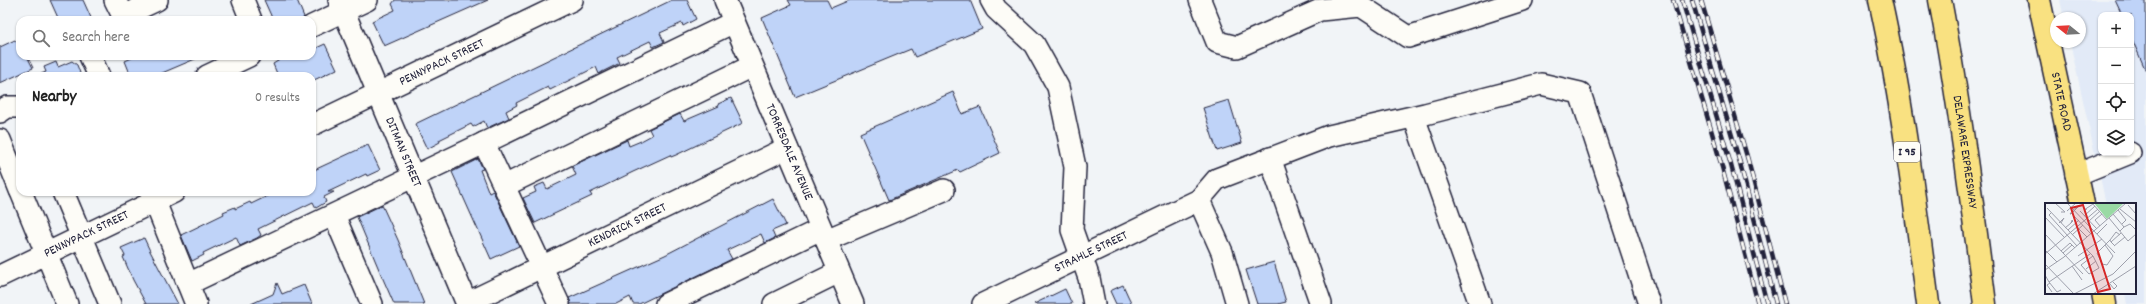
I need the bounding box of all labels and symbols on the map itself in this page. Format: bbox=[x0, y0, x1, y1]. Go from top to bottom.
north arrow bbox=[2050, 12, 2086, 48]
street label: PENNYPACK STREET bbox=[396, 34, 487, 91]
street label: STATE ROAD bbox=[2045, 70, 2077, 133]
street label: DELAWARE EXPRESSWAY bbox=[1947, 94, 1982, 211]
street label: TORRESDALE AVENUE bbox=[760, 101, 818, 203]
street label: DITMAN STREET bbox=[380, 114, 426, 190]
road number: I 95 bbox=[1894, 142, 1920, 162]
street label: KENDRICK STREET bbox=[585, 198, 670, 253]
inset map bbox=[2045, 203, 2136, 294]
street label: PENNYPACK STREET bbox=[41, 206, 132, 263]
street label: STRAHLE STREET bbox=[1051, 226, 1131, 278]

